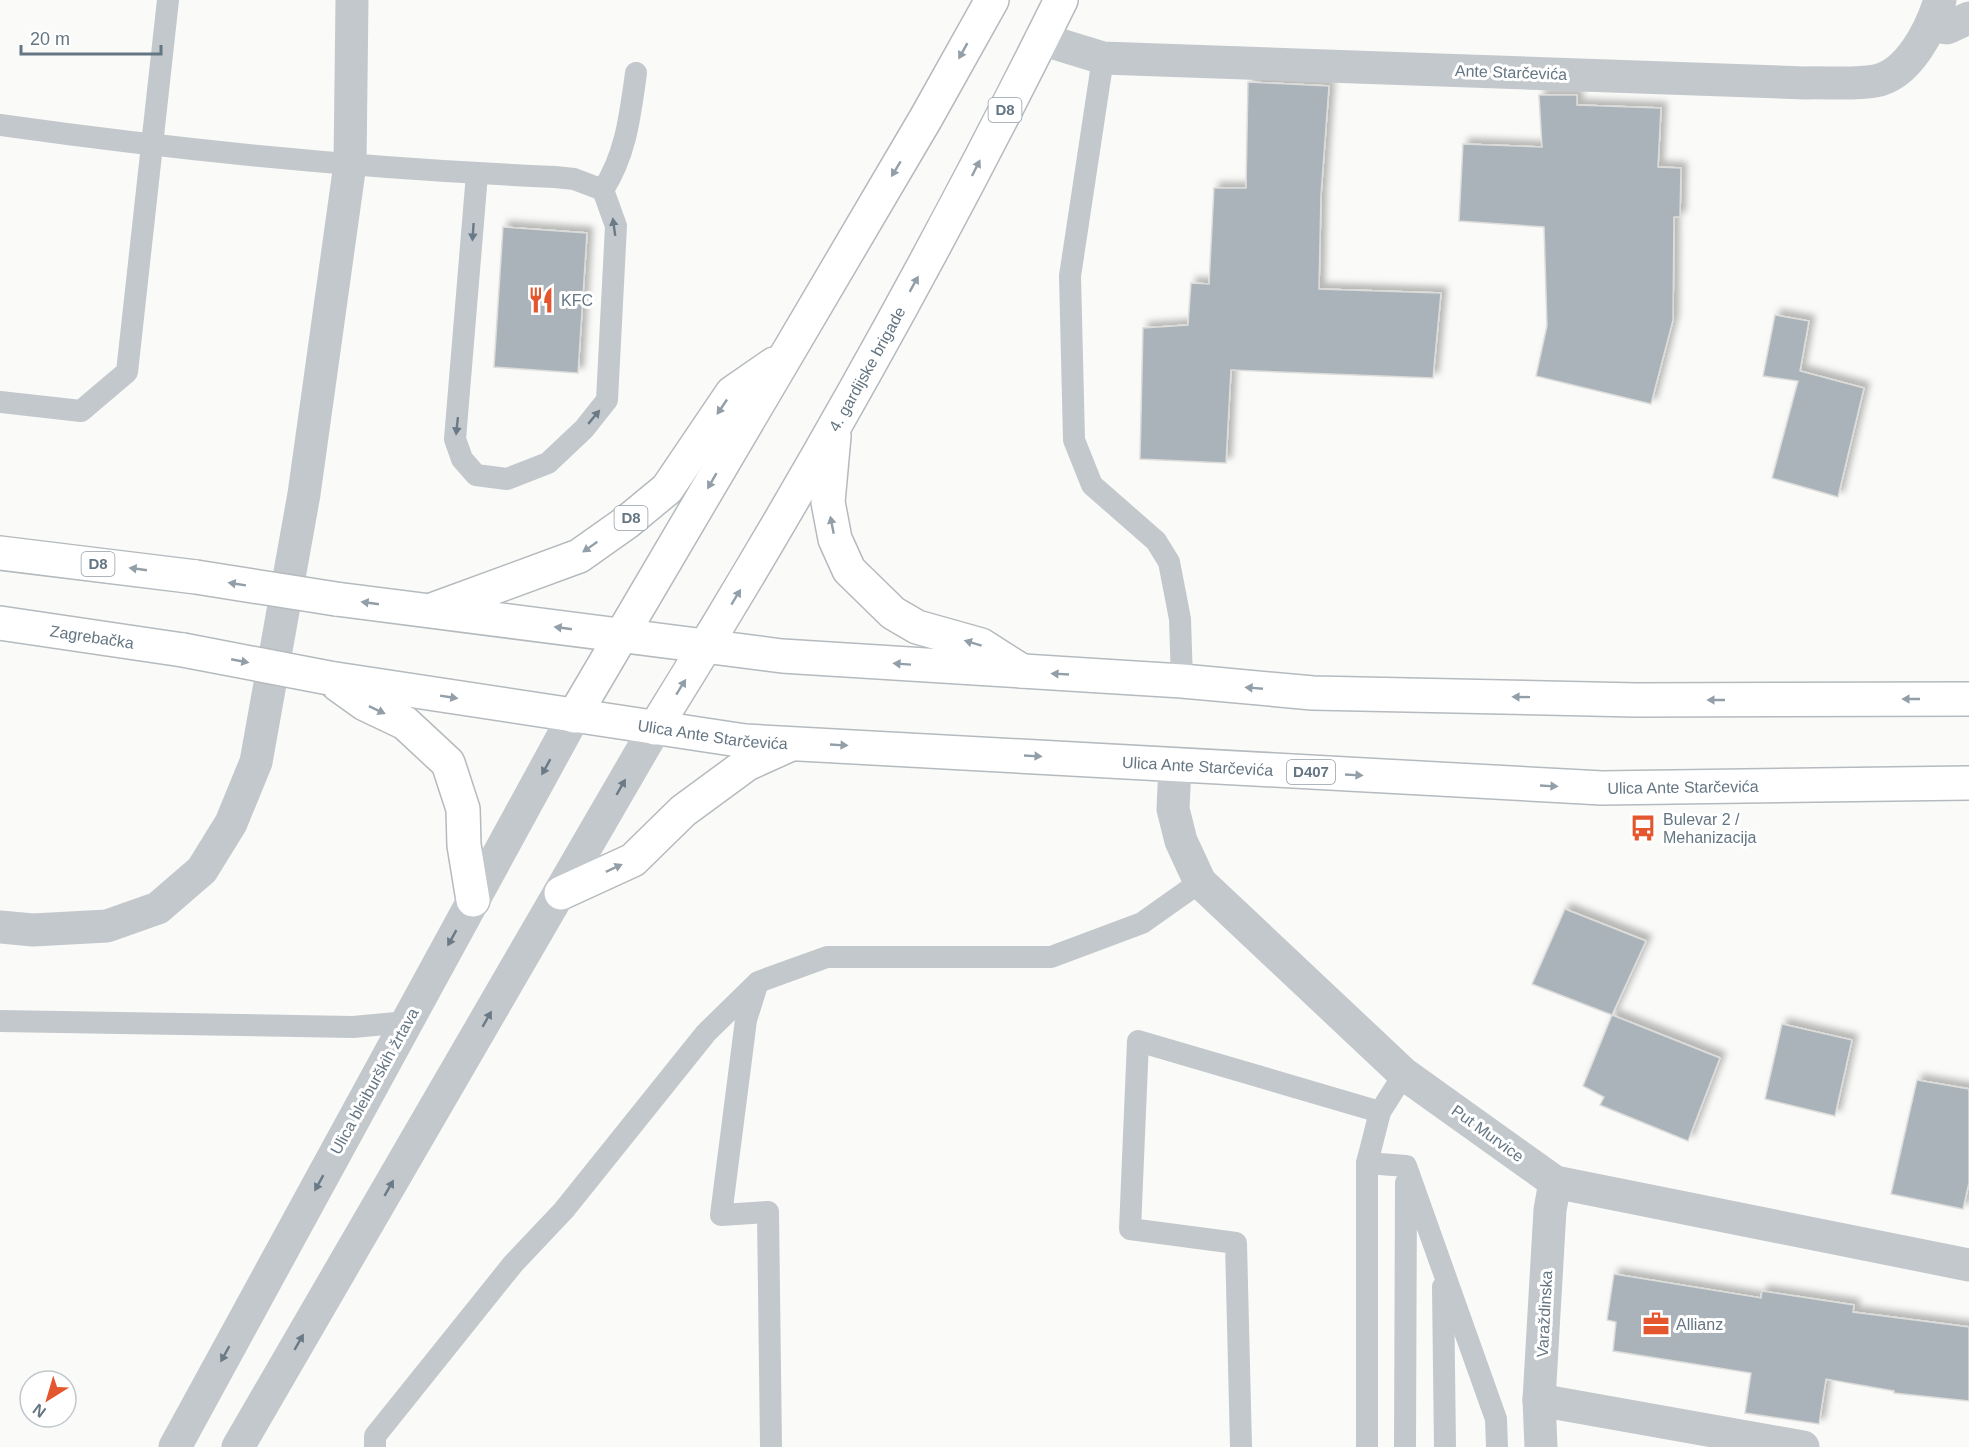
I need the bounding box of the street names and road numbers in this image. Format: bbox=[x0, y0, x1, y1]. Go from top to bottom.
street label: Ante Starčevića bbox=[1455, 62, 1567, 83]
road number: D8 bbox=[988, 98, 1022, 122]
street label: 4. gardijske brigade bbox=[826, 304, 909, 434]
road number: D8 bbox=[614, 506, 648, 530]
road number: D8 bbox=[82, 552, 114, 576]
street label: Zagrebačka bbox=[49, 622, 135, 652]
street label: Ulica Ante Starčevića bbox=[636, 717, 788, 752]
street label: Ulica Ante Starčevića bbox=[1122, 754, 1274, 779]
road number: D407 bbox=[1287, 760, 1335, 784]
street label: Ulica Ante Starčevića bbox=[1607, 778, 1759, 797]
street label: Ulica bleiburških žrtava bbox=[327, 1005, 422, 1157]
street label: Put Murvice bbox=[1449, 1102, 1527, 1165]
street label: Varaždinska bbox=[1534, 1270, 1555, 1358]

